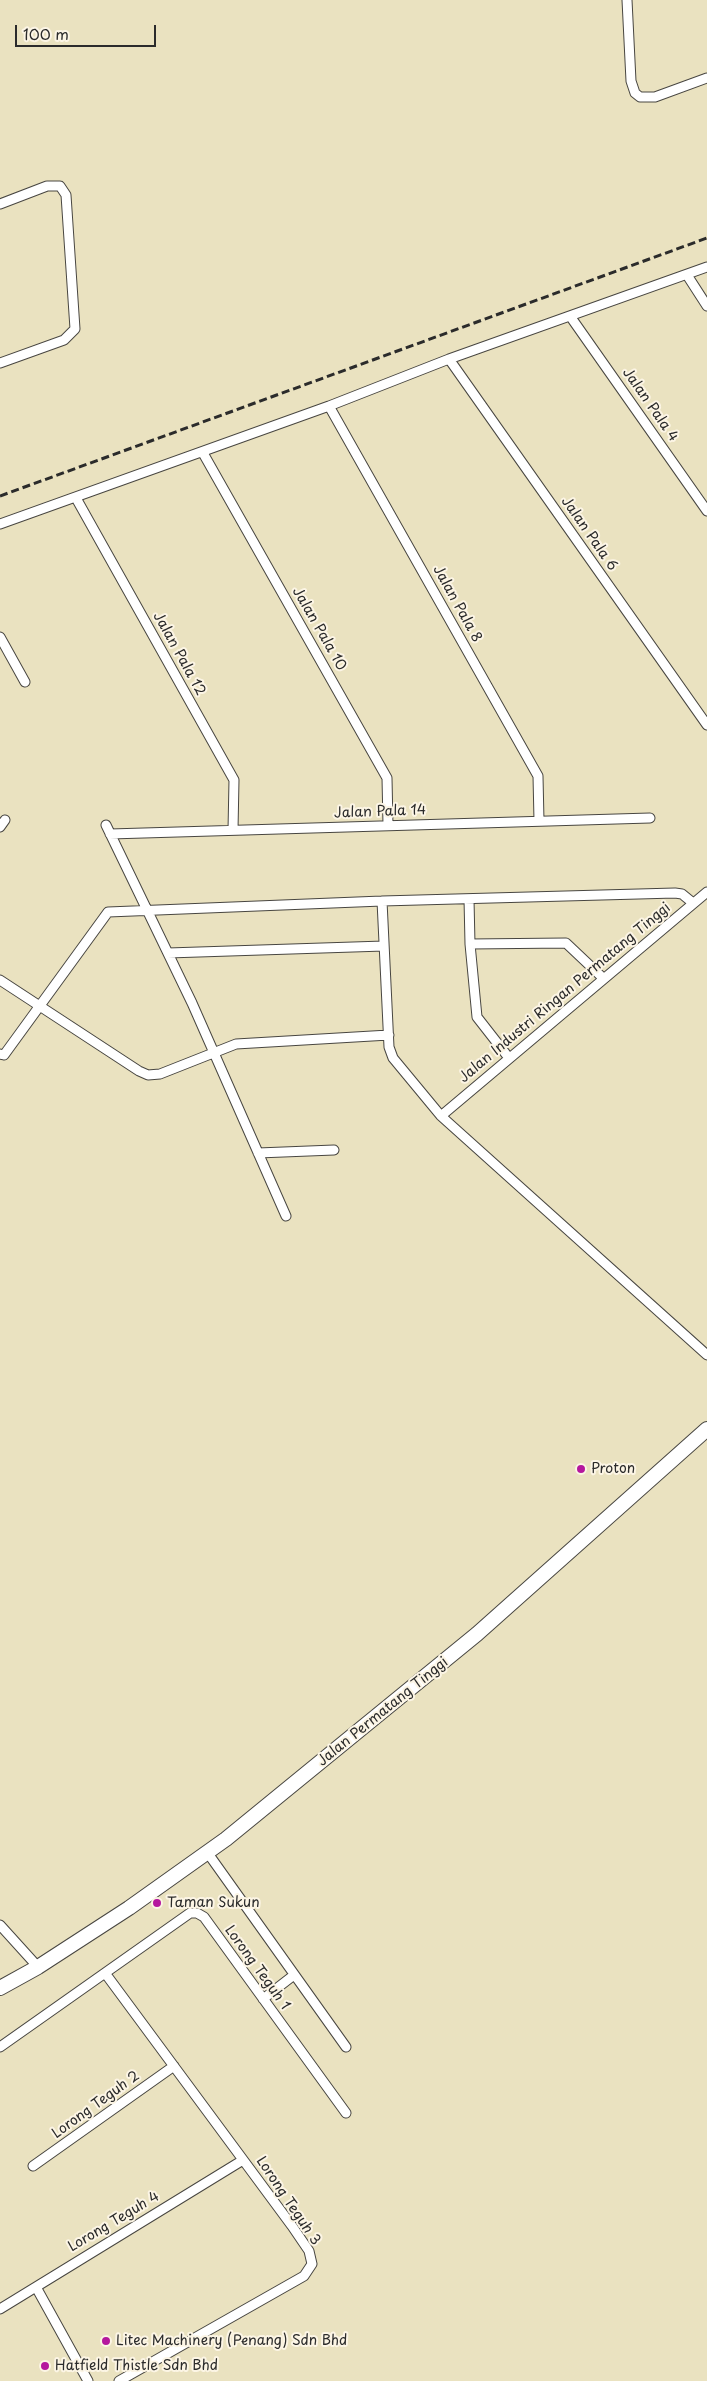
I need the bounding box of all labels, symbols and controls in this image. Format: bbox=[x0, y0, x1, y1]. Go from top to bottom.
scale bar bbox=[18, 15, 159, 47]
text: 100 m bbox=[23, 22, 69, 45]
street label: Jalan Pala 4 bbox=[618, 365, 682, 445]
street label: Jalan Pala 6 bbox=[557, 494, 621, 574]
street label: Jalan Pala 8 bbox=[429, 563, 485, 645]
street label: Jalan Pala 10 bbox=[288, 584, 350, 674]
street label: Jalan Pala 12 bbox=[149, 609, 209, 699]
street label: Jalan Pala 14 bbox=[334, 802, 426, 822]
street label: Jalan Industri Ringan Permatang Tinggi bbox=[456, 900, 674, 1086]
place label: Proton bbox=[591, 1461, 635, 1477]
marker: Proton bbox=[575, 1463, 587, 1475]
street label: Jalan Permatang Tinggi bbox=[314, 1654, 452, 1770]
place label: Taman Sukun bbox=[167, 1895, 260, 1911]
marker: Taman Sukun bbox=[151, 1897, 163, 1909]
street label: Lorong Teguh 1 bbox=[221, 1923, 293, 2013]
street label: Lorong Teguh 2 bbox=[49, 2068, 143, 2142]
street label: Lorong Teguh 3 bbox=[252, 2154, 324, 2248]
street label: Lorong Teguh 4 bbox=[65, 2188, 163, 2256]
place label: Litec Machinery (Penang) Sdn Bhd bbox=[116, 2333, 347, 2349]
marker: Litec Machinery (Penang) Sdn Bhd bbox=[100, 2335, 112, 2347]
place label: Hatfield Thistle Sdn Bhd bbox=[55, 2358, 218, 2374]
marker: Hatfield Thistle Sdn Bhd bbox=[39, 2360, 51, 2372]

